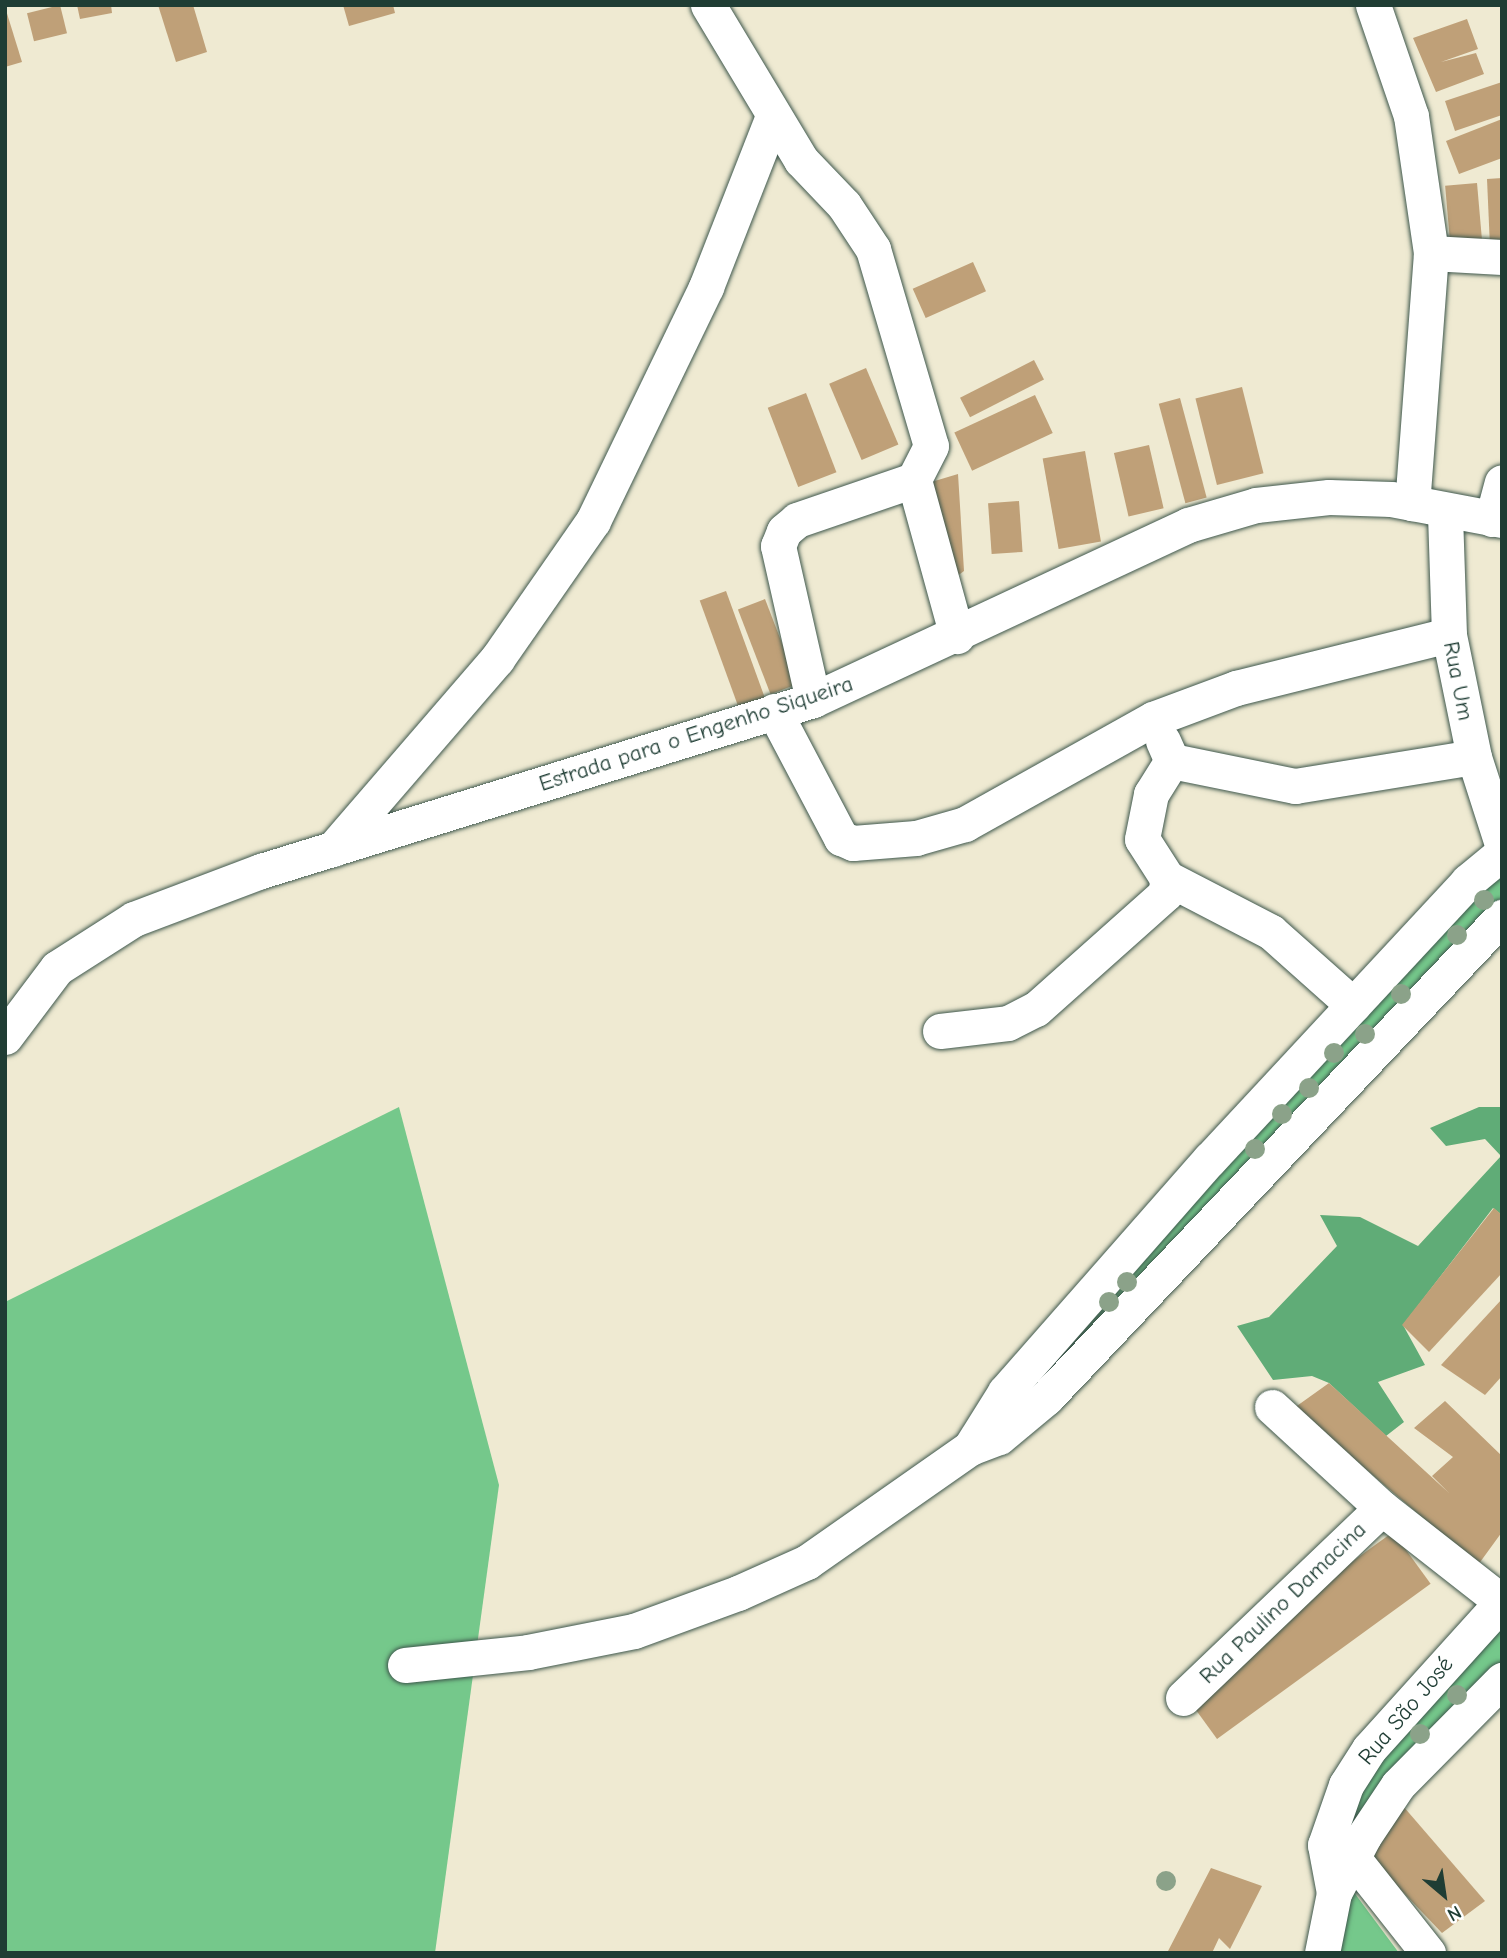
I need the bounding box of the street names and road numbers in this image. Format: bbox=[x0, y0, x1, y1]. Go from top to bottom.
street label: Rua Um bbox=[1437, 639, 1479, 723]
street label: Estrada para o Engenho Siqueira bbox=[536, 670, 856, 798]
street label: Rua Paulino Damacina bbox=[1194, 1516, 1372, 1690]
street label: Rua São José bbox=[1353, 1651, 1459, 1771]

